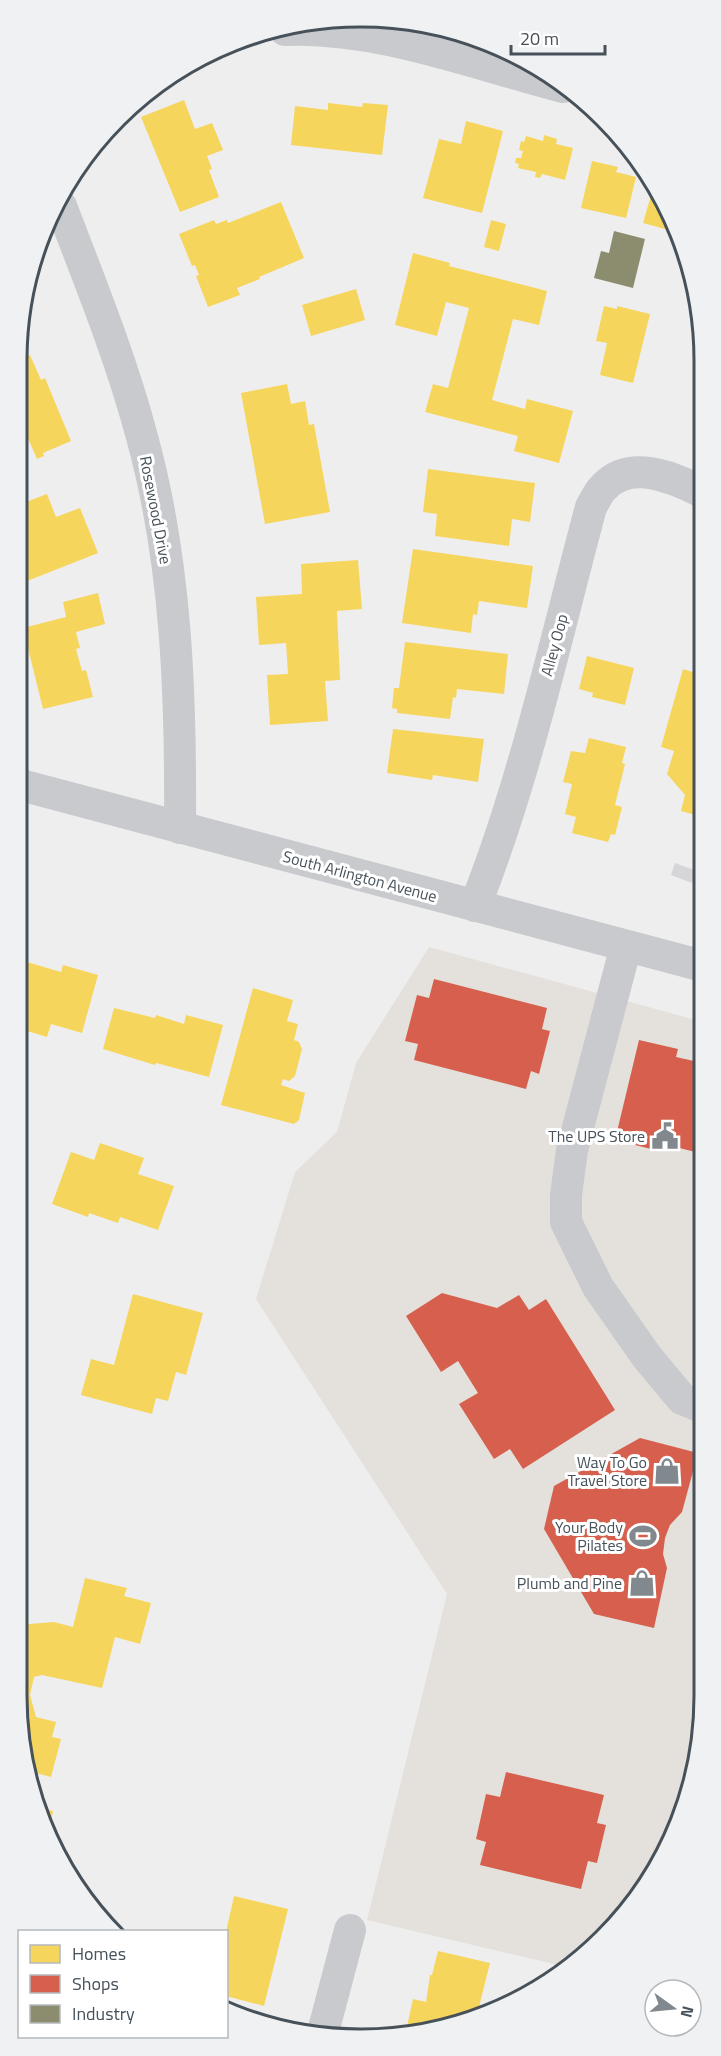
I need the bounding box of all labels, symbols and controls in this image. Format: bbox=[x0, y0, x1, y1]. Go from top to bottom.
scale bar bbox=[511, 18, 606, 56]
text: 20 m bbox=[520, 25, 559, 52]
street label: Rosewood Drive bbox=[134, 454, 178, 566]
street label: Alley Oop bbox=[534, 611, 574, 679]
street label: South Arlington Avenue bbox=[280, 844, 440, 908]
public building icon: The UPS Store bbox=[650, 1121, 680, 1151]
place label: The UPS Store bbox=[548, 1124, 645, 1148]
place label: Way To Go Travel Store bbox=[568, 1450, 647, 1492]
shop icon: Way To Go Travel Store bbox=[652, 1456, 682, 1486]
place label: Your Body Pilates bbox=[555, 1515, 623, 1557]
sports icon: Your Body Pilates bbox=[628, 1521, 658, 1551]
shop icon: Plumb and Pine bbox=[627, 1568, 657, 1598]
place label: Plumb and Pine bbox=[517, 1571, 622, 1595]
legend bbox=[18, 1930, 228, 2038]
text: Homes bbox=[72, 1940, 126, 1967]
text: Shops bbox=[72, 1970, 119, 1997]
north arrow bbox=[643, 1978, 703, 2038]
text: Industry bbox=[72, 2000, 135, 2027]
text: N bbox=[674, 2003, 701, 2020]

